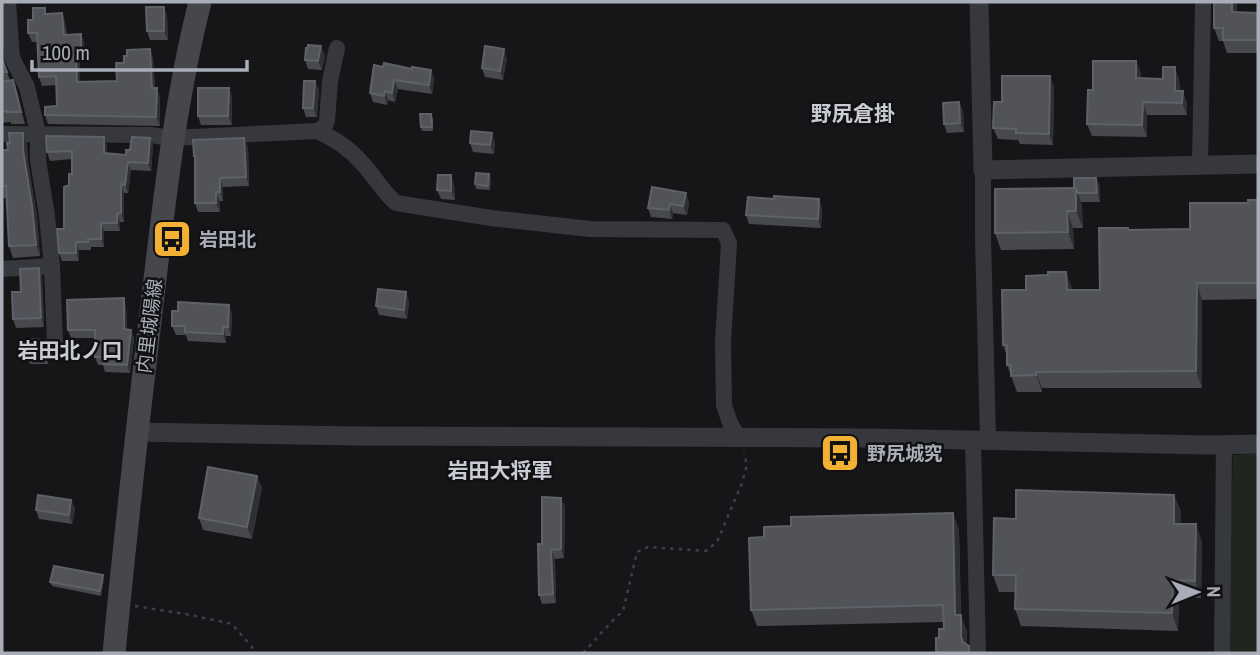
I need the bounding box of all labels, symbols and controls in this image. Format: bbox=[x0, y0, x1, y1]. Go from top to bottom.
scale bar bbox=[32, 28, 247, 72]
text: 100 m bbox=[42, 38, 90, 67]
district label: 野尻倉掛 bbox=[811, 99, 895, 128]
bus stop icon: 岩田北 bbox=[151, 218, 193, 260]
place label: 岩田北 bbox=[199, 226, 256, 252]
street label: 内里城陽線 bbox=[130, 277, 168, 375]
district label: 岩田北ノ口 bbox=[18, 336, 123, 365]
bus stop icon: 野尻城究 bbox=[819, 432, 861, 474]
place label: 野尻城究 bbox=[867, 440, 943, 466]
district label: 岩田大将軍 bbox=[448, 456, 553, 485]
north arrow bbox=[1162, 557, 1232, 627]
text: N bbox=[1201, 586, 1227, 598]

